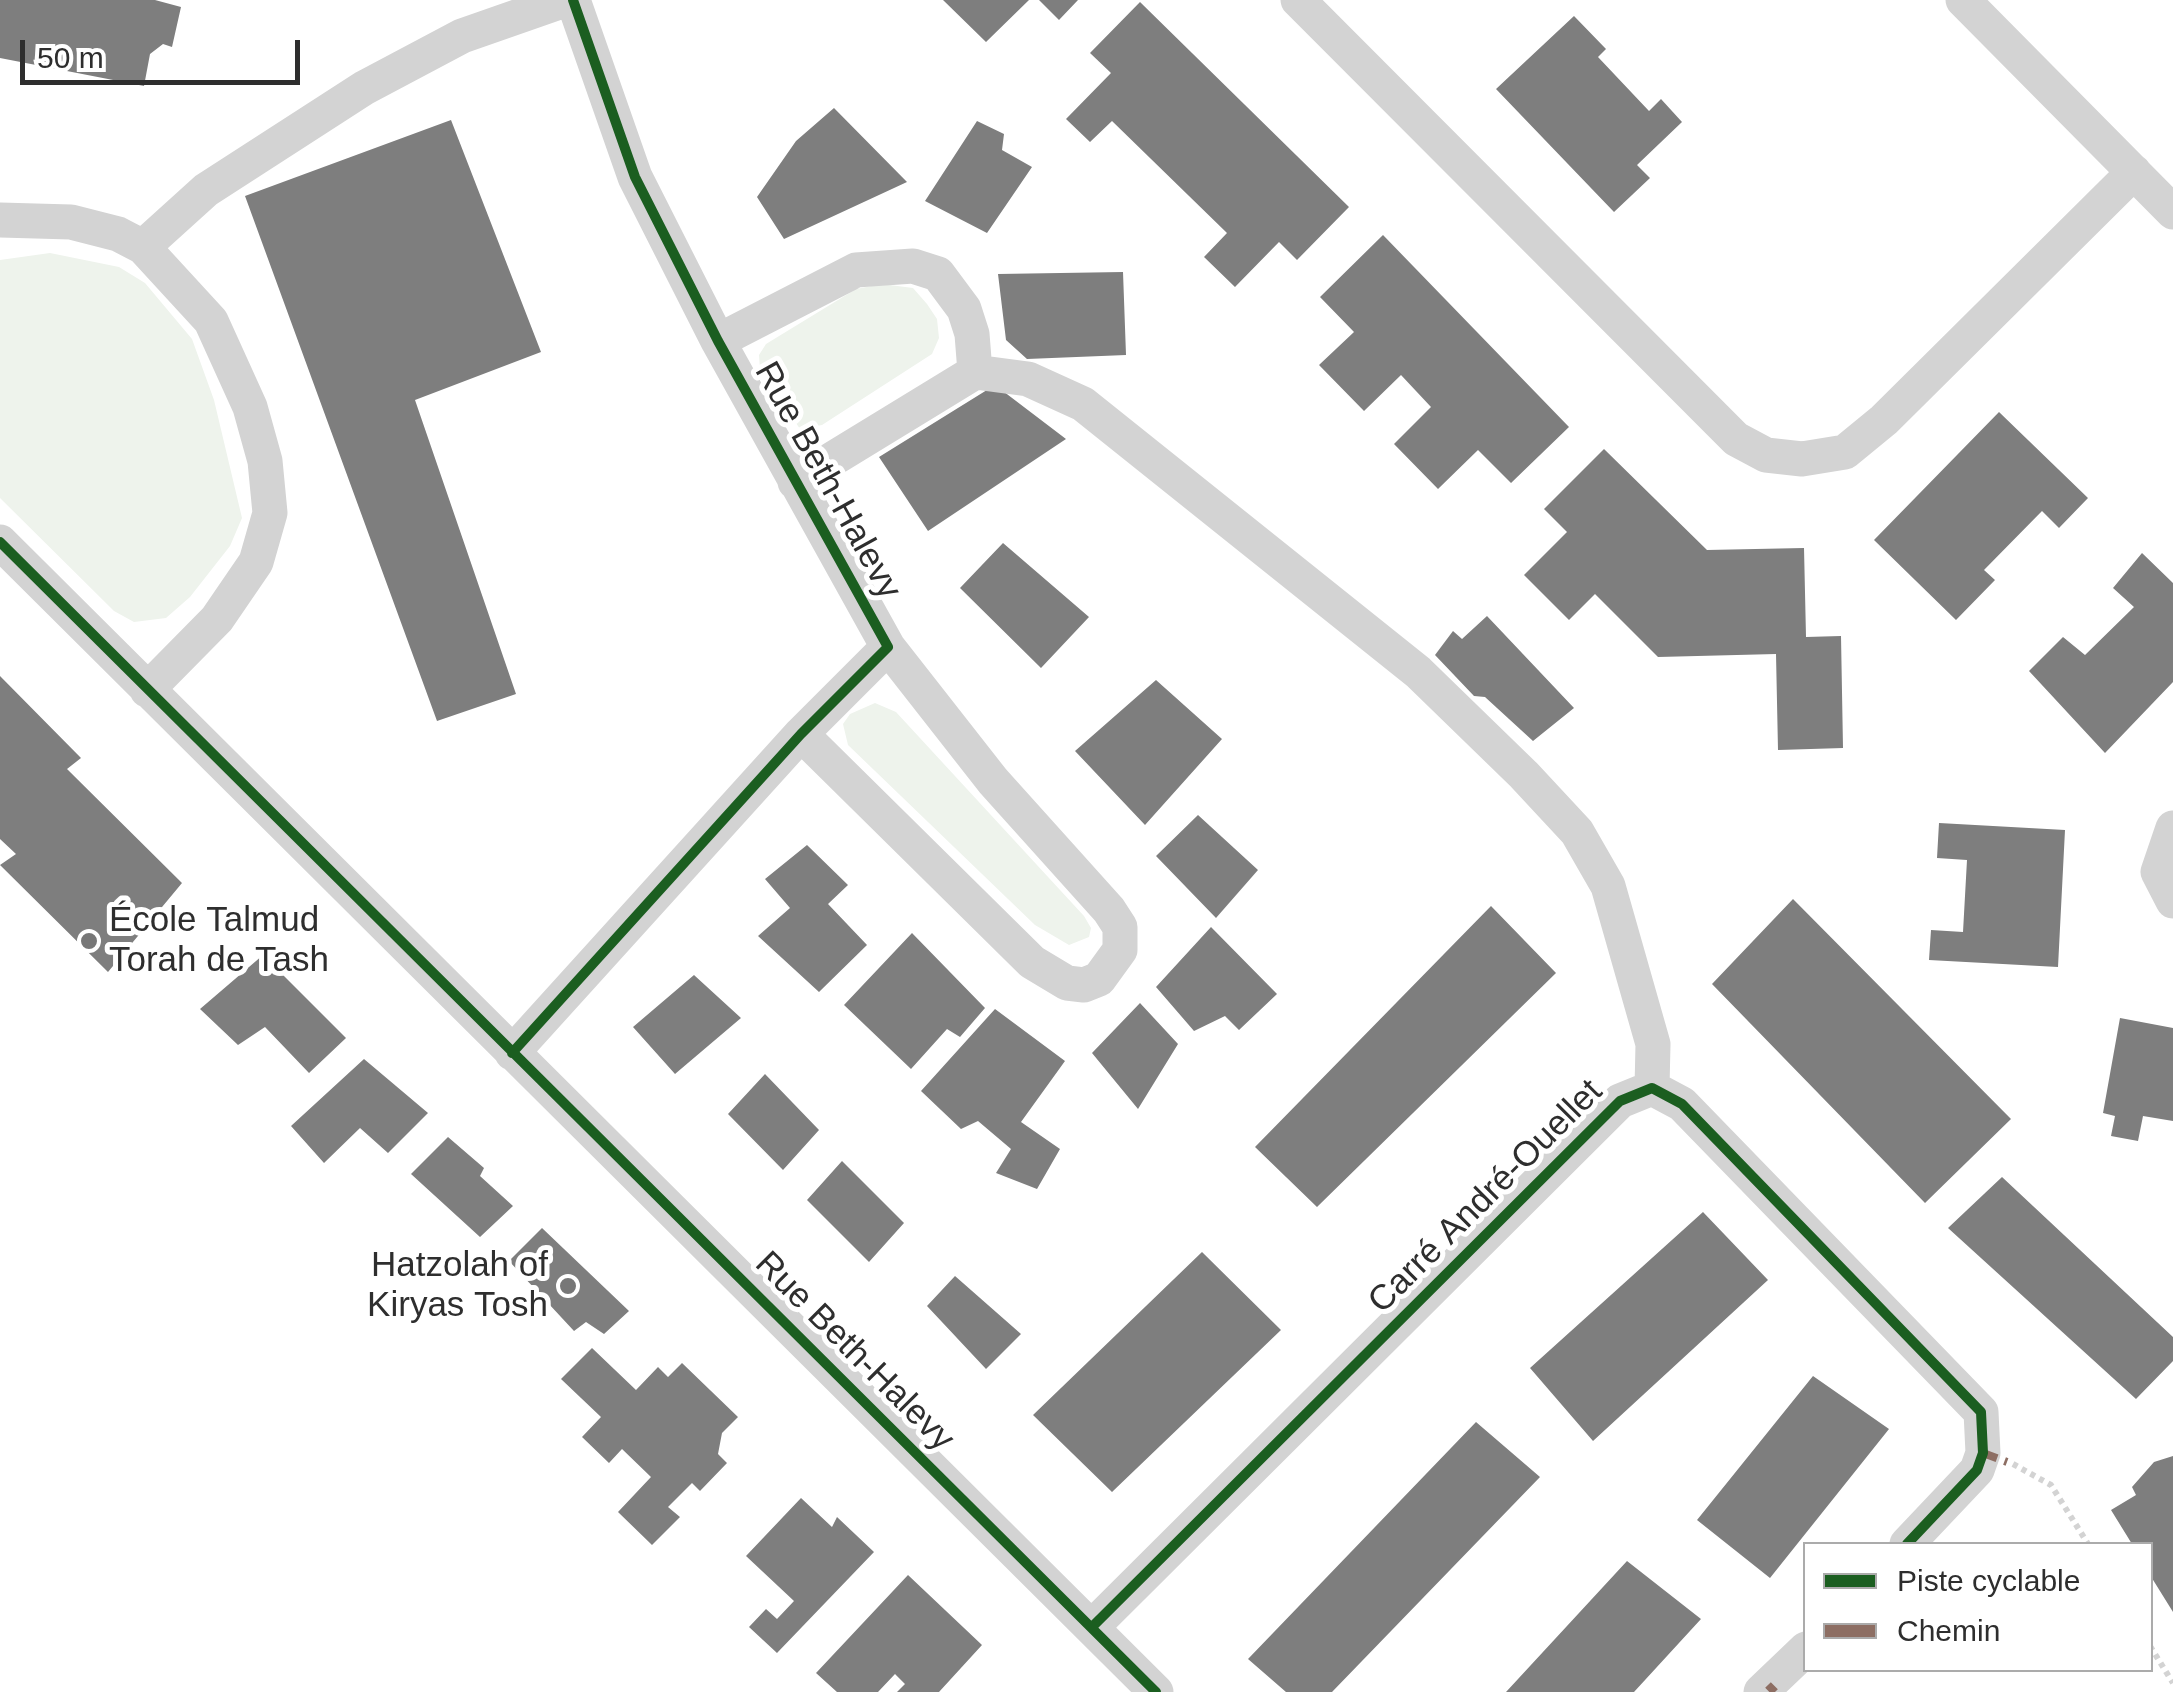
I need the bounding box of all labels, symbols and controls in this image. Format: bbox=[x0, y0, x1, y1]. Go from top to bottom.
scale bar bbox=[25, 20, 305, 82]
text: 50 m bbox=[37, 41, 104, 74]
street label: Rue Beth-Halevy bbox=[745, 355, 909, 607]
place label: École Talmud Torah de Tash bbox=[109, 900, 329, 982]
marker: École Talmud Torah de Tash bbox=[78, 930, 100, 952]
street label: Carré André-Ouellet bbox=[1360, 1071, 1612, 1323]
street label: Rue Beth-Halevy bbox=[746, 1244, 962, 1460]
place label: Hatzolah of Kiryas Tosh bbox=[367, 1245, 548, 1327]
marker: Hatzolah of Kiryas Tosh bbox=[557, 1275, 579, 1297]
legend bbox=[1803, 1542, 2153, 1672]
text: Piste cyclable bbox=[1897, 1564, 2080, 1597]
text: Chemin bbox=[1897, 1614, 2000, 1647]

